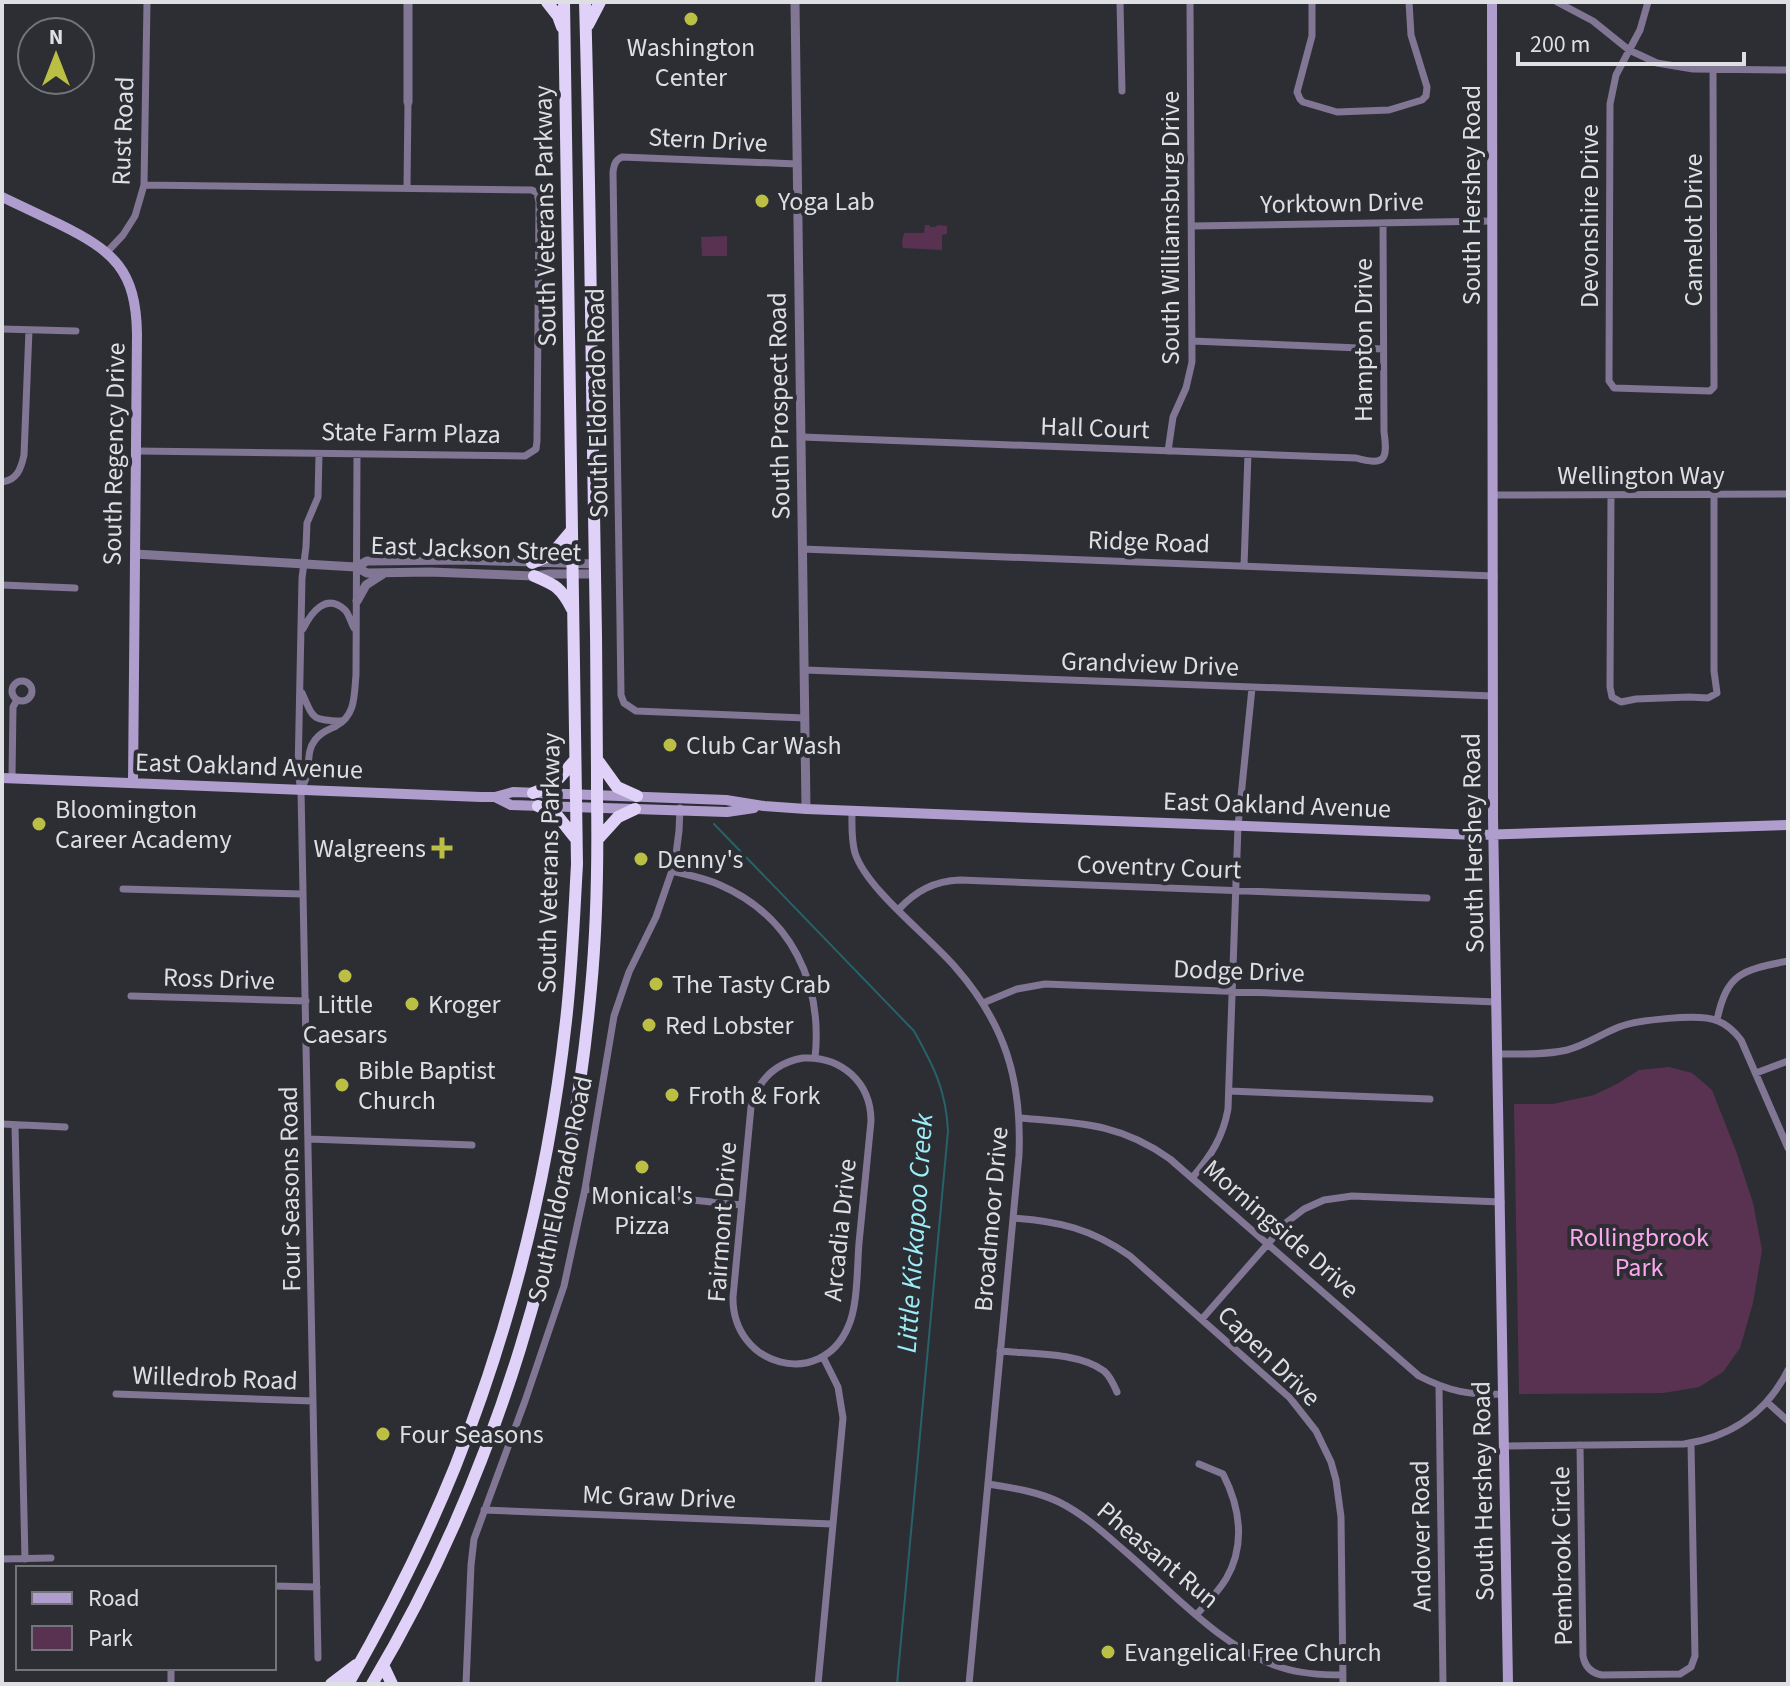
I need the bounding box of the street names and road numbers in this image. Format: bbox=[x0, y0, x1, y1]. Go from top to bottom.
street label: Rust Road bbox=[103, 76, 143, 186]
street label: South Veterans Parkway bbox=[524, 85, 566, 347]
street label: South Hershey Road bbox=[1453, 85, 1490, 305]
street label: South Williamsburg Drive bbox=[1152, 91, 1189, 365]
street label: Stern Drive bbox=[647, 118, 769, 162]
street label: Devonshire Drive bbox=[1571, 124, 1608, 308]
street label: Camelot Drive bbox=[1675, 153, 1712, 307]
street label: Yorktown Drive bbox=[1259, 183, 1424, 223]
street label: Hampton Drive bbox=[1345, 258, 1382, 422]
street label: South Eldorado Road bbox=[576, 288, 618, 518]
street label: South Prospect Road bbox=[759, 292, 799, 520]
street label: South Regency Drive bbox=[94, 342, 134, 566]
street label: Hall Court bbox=[1040, 408, 1151, 448]
street label: State Farm Plaza bbox=[321, 413, 501, 453]
street label: Wellington Way bbox=[1557, 457, 1725, 494]
street label: Ridge Road bbox=[1087, 521, 1211, 563]
street label: East Jackson Street bbox=[370, 527, 582, 571]
street label: Grandview Drive bbox=[1060, 642, 1240, 686]
street label: South Veterans Parkway bbox=[528, 732, 570, 994]
street label: South Hershey Road bbox=[1453, 733, 1493, 953]
street label: East Oakland Avenue bbox=[134, 744, 364, 788]
street label: East Oakland Avenue bbox=[1162, 783, 1392, 827]
street label: Coventry Court bbox=[1076, 846, 1242, 888]
street label: Dodge Drive bbox=[1173, 950, 1305, 992]
street label: Ross Drive bbox=[162, 959, 276, 999]
street label: South Eldorado Road bbox=[518, 1073, 602, 1305]
street label: Four Seasons Road bbox=[270, 1086, 310, 1292]
street label: Broadmoor Drive bbox=[964, 1125, 1018, 1313]
street label: Fairmont Drive bbox=[698, 1141, 746, 1303]
street label: Morningside Drive bbox=[1195, 1151, 1367, 1307]
street label: Arcadia Drive bbox=[814, 1157, 866, 1303]
street label: Capen Drive bbox=[1209, 1297, 1329, 1415]
street label: Willedrob Road bbox=[132, 1357, 298, 1399]
street label: South Hershey Road bbox=[1463, 1381, 1503, 1601]
street label: Andover Road bbox=[1401, 1460, 1441, 1612]
street label: Pembrook Circle bbox=[1542, 1466, 1582, 1646]
street label: Mc Graw Drive bbox=[582, 1476, 736, 1518]
street label: Pheasant Run bbox=[1089, 1493, 1227, 1617]

